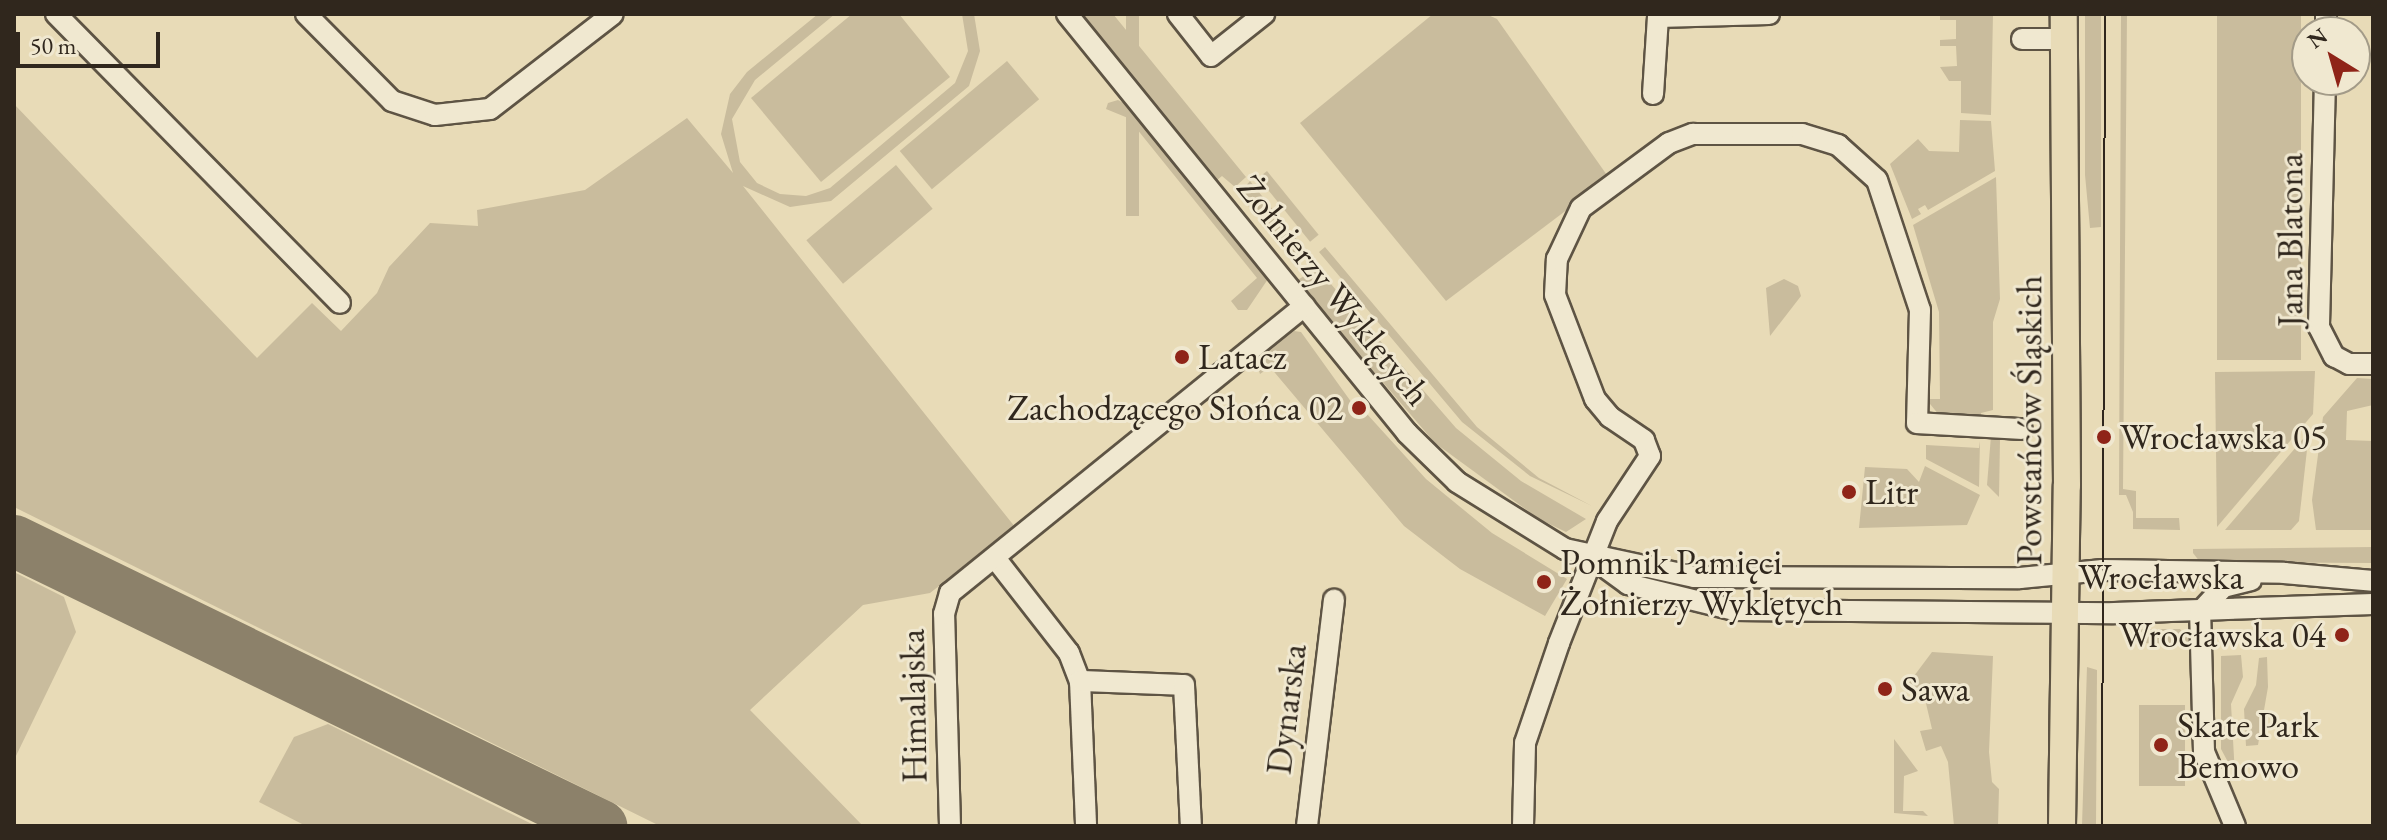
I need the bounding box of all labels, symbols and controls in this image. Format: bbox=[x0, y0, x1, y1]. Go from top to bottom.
scale bar bbox=[20, 16, 164, 66]
north arrow bbox=[2291, 16, 2371, 96]
text: N bbox=[2302, 21, 2333, 55]
text: 50 m bbox=[30, 30, 77, 61]
street label: Jana Blatona bbox=[2268, 153, 2312, 327]
street label: Żołnierzy Wyklętych bbox=[1228, 166, 1440, 414]
street label: Powstańców Śląskich bbox=[2007, 275, 2051, 565]
place label: Latacz bbox=[1198, 335, 1286, 379]
marker: Latacz bbox=[1173, 348, 1191, 366]
place label: Zachodzącego Słońca 02 bbox=[1007, 386, 1343, 430]
marker: Zachodzącego Słońca 02 bbox=[1350, 399, 1368, 417]
place label: Wrocławska 05 bbox=[2120, 415, 2327, 459]
marker: Wrocławska 05 bbox=[2095, 428, 2113, 446]
place label: Litr bbox=[1865, 470, 1918, 514]
marker: Litr bbox=[1840, 483, 1858, 501]
place label: Pomnik Pamięci Żołnierzy Wyklętych bbox=[1560, 539, 1843, 624]
street label: Wrocławska bbox=[2078, 555, 2244, 599]
marker: Pomnik Pamięci Żołnierzy Wyklętych bbox=[1535, 573, 1553, 591]
place label: Wrocławska 04 bbox=[2119, 613, 2326, 657]
marker: Wrocławska 04 bbox=[2333, 626, 2351, 644]
street label: Himalajska bbox=[890, 629, 936, 783]
street label: Dynarska bbox=[1257, 641, 1315, 777]
place label: Sawa bbox=[1901, 667, 1970, 711]
marker: Sawa bbox=[1876, 680, 1894, 698]
place label: Skate Park Bemowo bbox=[2177, 702, 2319, 787]
marker: Skate Park Bemowo bbox=[2152, 736, 2170, 754]

